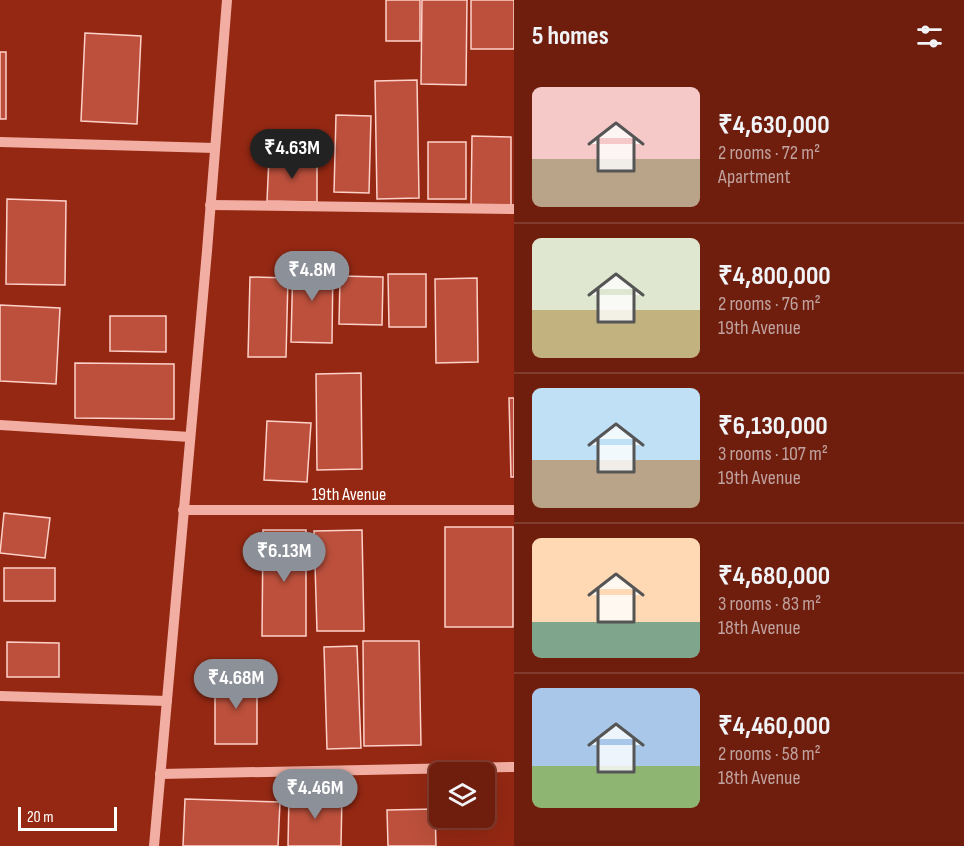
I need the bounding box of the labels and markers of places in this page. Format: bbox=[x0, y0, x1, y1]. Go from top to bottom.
pin: ₹4.63M bbox=[243, 129, 341, 180]
pin: ₹4.8M bbox=[270, 251, 354, 302]
pin: ₹6.13M bbox=[235, 532, 333, 583]
pin: ₹4.68M bbox=[187, 659, 285, 710]
pin: ₹4.46M bbox=[266, 769, 364, 820]

